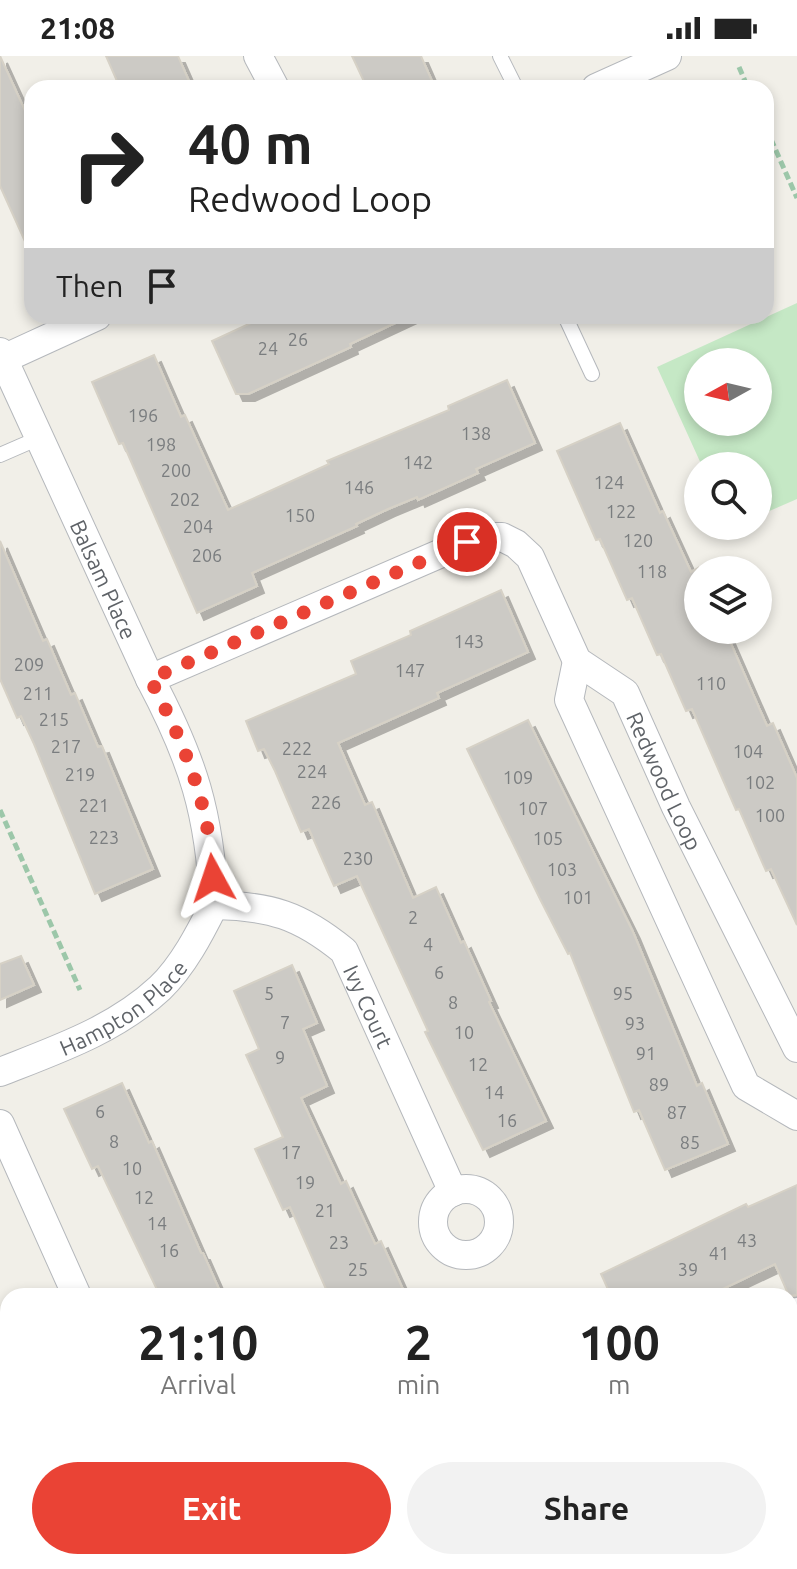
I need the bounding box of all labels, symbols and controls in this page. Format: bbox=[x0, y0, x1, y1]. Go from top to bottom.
text: 21:08 bbox=[40, 11, 115, 45]
icon: right bbox=[56, 112, 160, 216]
text: 40 m bbox=[188, 112, 313, 175]
text: Redwood Loop bbox=[188, 178, 432, 219]
icon: arrive bbox=[140, 264, 184, 308]
text: Then bbox=[56, 269, 124, 303]
house number: 26 bbox=[288, 329, 308, 349]
house number: 24 bbox=[258, 338, 278, 358]
north arrow bbox=[684, 348, 772, 436]
map controls bbox=[684, 348, 772, 644]
house number: 196 bbox=[128, 405, 158, 425]
house number: 138 bbox=[461, 423, 491, 443]
house number: 198 bbox=[146, 434, 176, 454]
house number: 142 bbox=[403, 452, 433, 472]
button: search bbox=[684, 452, 772, 540]
house number: 200 bbox=[161, 460, 191, 480]
house number: 124 bbox=[594, 472, 624, 492]
house number: 146 bbox=[344, 477, 374, 497]
house number: 202 bbox=[170, 489, 200, 509]
house number: 122 bbox=[606, 501, 636, 521]
house number: 150 bbox=[285, 505, 315, 525]
pin bbox=[433, 508, 501, 576]
street label: Balsam Place bbox=[66, 516, 142, 643]
house number: 204 bbox=[183, 516, 213, 536]
icon: arrive bbox=[445, 520, 489, 564]
house number: 120 bbox=[623, 530, 653, 550]
house number: 206 bbox=[192, 545, 222, 565]
button: layers bbox=[684, 556, 772, 644]
house number: 118 bbox=[637, 561, 667, 581]
house number: 143 bbox=[454, 631, 484, 651]
house number: 209 bbox=[14, 654, 44, 674]
house number: 147 bbox=[395, 660, 425, 680]
house number: 110 bbox=[696, 673, 726, 693]
house number: 211 bbox=[23, 683, 53, 703]
street label: Redwood Loop bbox=[622, 708, 708, 854]
house number: 215 bbox=[39, 709, 69, 729]
house number: 217 bbox=[51, 736, 81, 756]
house number: 222 bbox=[282, 738, 312, 758]
house number: 104 bbox=[733, 741, 763, 761]
house number: 224 bbox=[297, 761, 327, 781]
house number: 219 bbox=[65, 764, 95, 784]
house number: 109 bbox=[503, 767, 533, 787]
house number: 102 bbox=[745, 772, 775, 792]
house number: 226 bbox=[311, 792, 341, 812]
house number: 221 bbox=[79, 795, 109, 815]
house number: 107 bbox=[518, 798, 548, 818]
house number: 100 bbox=[755, 805, 785, 825]
house number: 223 bbox=[89, 827, 119, 847]
house number: 105 bbox=[533, 828, 563, 848]
position arrow bbox=[171, 836, 255, 920]
house number: 230 bbox=[343, 848, 373, 868]
house number: 103 bbox=[547, 859, 577, 879]
house number: 101 bbox=[563, 887, 593, 907]
house number: 2 bbox=[408, 907, 418, 927]
house number: 4 bbox=[423, 934, 433, 954]
street label: Hampton Place bbox=[55, 955, 191, 1060]
street label: Ivy Court bbox=[339, 961, 399, 1052]
house number: 6 bbox=[434, 962, 444, 982]
house number: 5 bbox=[264, 983, 274, 1003]
house number: 95 bbox=[613, 983, 633, 1003]
house number: 8 bbox=[448, 992, 458, 1012]
house number: 7 bbox=[280, 1012, 290, 1032]
house number: 93 bbox=[625, 1013, 645, 1033]
house number: 10 bbox=[454, 1022, 474, 1042]
house number: 91 bbox=[636, 1043, 656, 1063]
house number: 9 bbox=[275, 1047, 285, 1067]
house number: 12 bbox=[468, 1054, 488, 1074]
house number: 89 bbox=[649, 1074, 669, 1094]
house number: 14 bbox=[484, 1082, 504, 1102]
house number: 6 bbox=[95, 1101, 105, 1121]
house number: 87 bbox=[667, 1102, 687, 1122]
house number: 16 bbox=[497, 1110, 517, 1130]
house number: 8 bbox=[109, 1131, 119, 1151]
house number: 85 bbox=[680, 1132, 700, 1152]
house number: 17 bbox=[281, 1142, 301, 1162]
house number: 10 bbox=[122, 1158, 142, 1178]
house number: 19 bbox=[295, 1172, 315, 1192]
house number: 12 bbox=[134, 1187, 154, 1207]
house number: 21 bbox=[315, 1200, 335, 1220]
house number: 14 bbox=[147, 1213, 167, 1233]
house number: 43 bbox=[737, 1230, 757, 1250]
house number: 23 bbox=[329, 1232, 349, 1252]
house number: 16 bbox=[159, 1240, 179, 1260]
house number: 41 bbox=[709, 1243, 729, 1263]
house number: 25 bbox=[348, 1259, 368, 1279]
house number: 39 bbox=[678, 1259, 698, 1279]
text: 21:10 bbox=[138, 1315, 258, 1369]
text: 2 bbox=[405, 1315, 432, 1369]
text: 100 bbox=[579, 1315, 660, 1369]
text: Arrival bbox=[160, 1370, 236, 1399]
text: min bbox=[397, 1370, 440, 1399]
text: m bbox=[608, 1370, 630, 1399]
button: Exit bbox=[32, 1462, 391, 1554]
button: Share bbox=[407, 1462, 766, 1554]

